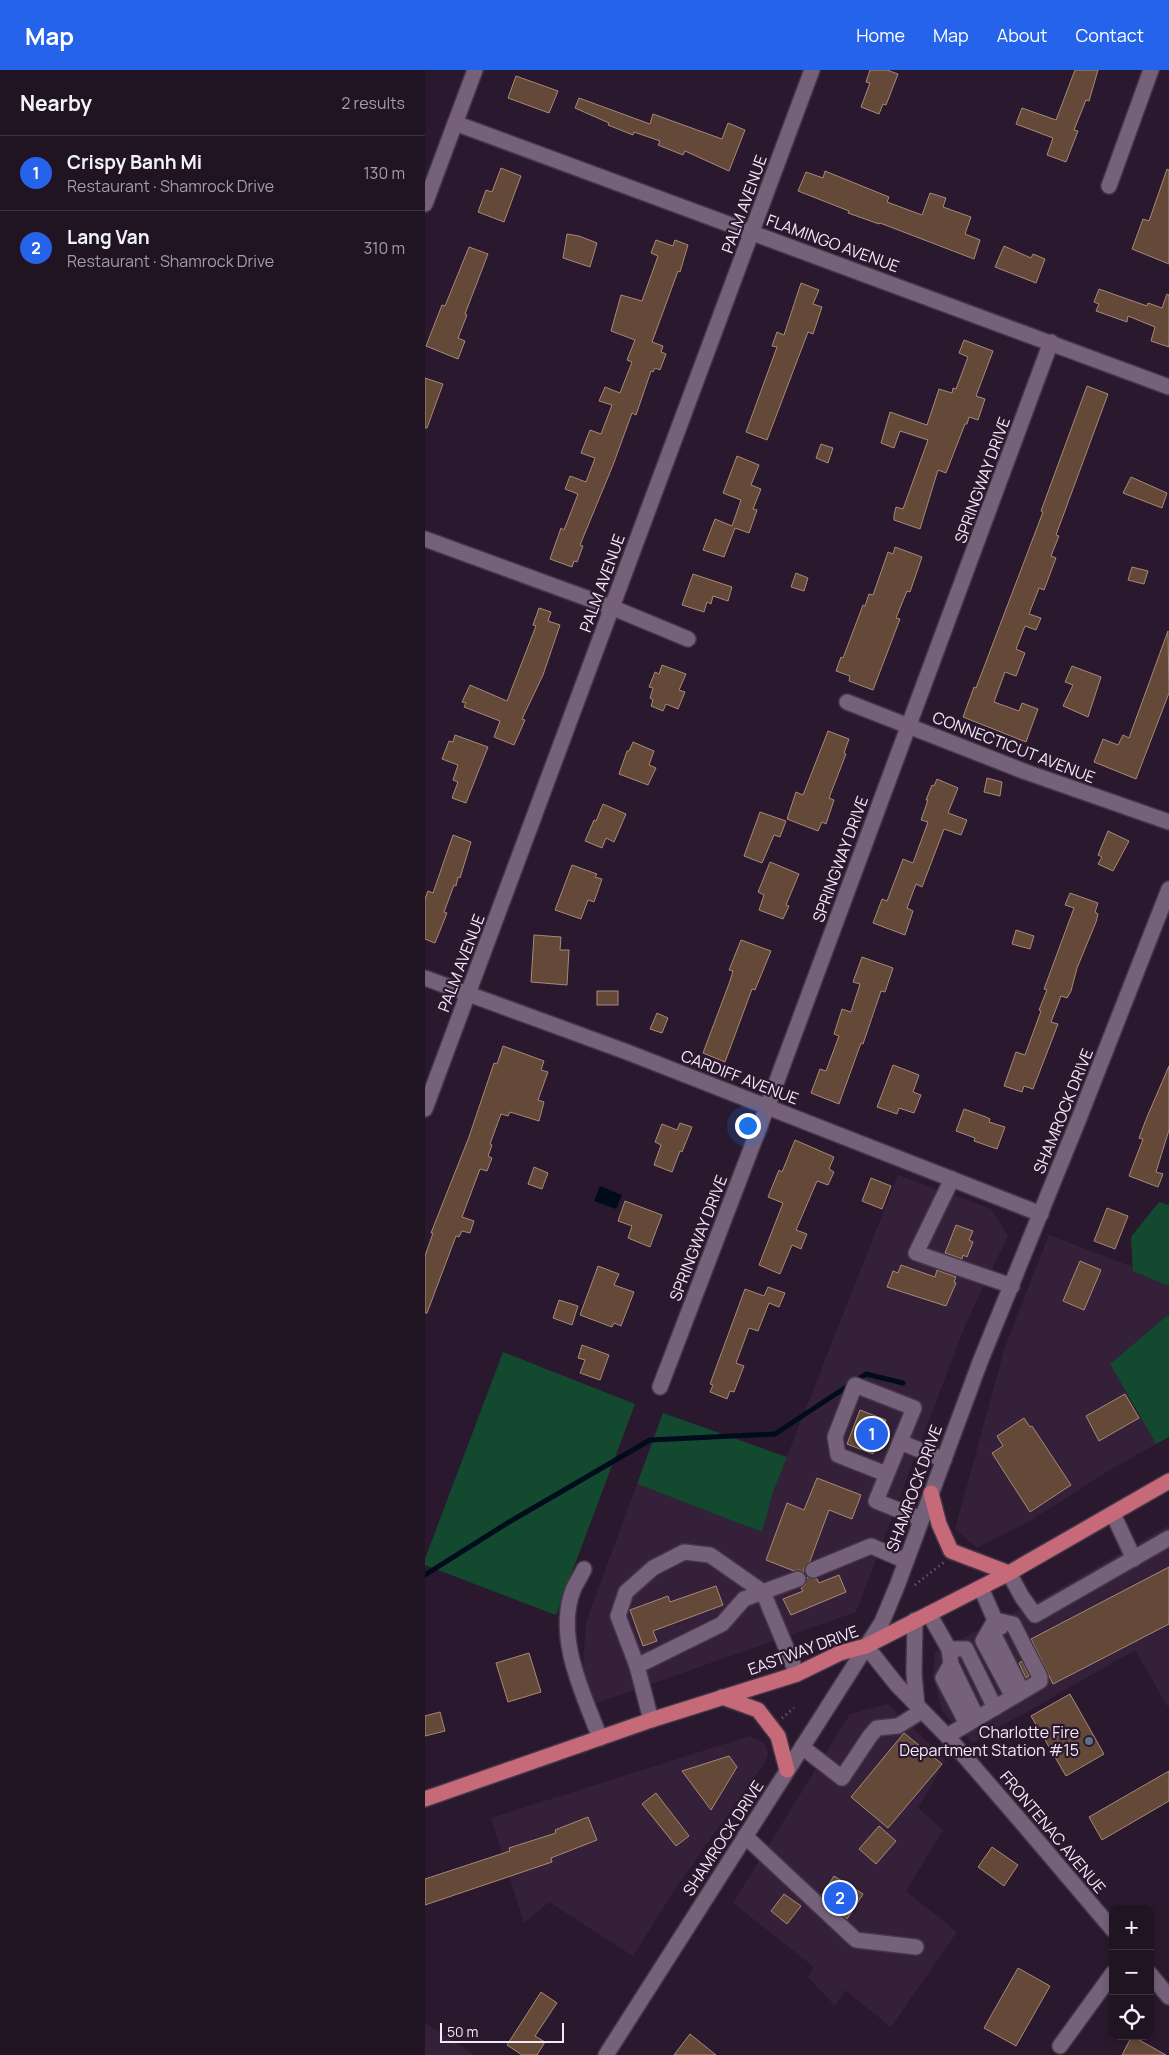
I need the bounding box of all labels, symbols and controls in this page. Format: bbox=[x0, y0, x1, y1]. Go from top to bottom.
text: Map bbox=[25, 19, 74, 52]
text: Home bbox=[856, 23, 905, 47]
text: Map bbox=[933, 23, 969, 47]
text: About bbox=[997, 23, 1047, 47]
text: Contact bbox=[1075, 23, 1144, 47]
text: Nearby bbox=[20, 89, 92, 117]
text: 2 results bbox=[341, 92, 405, 114]
text: Crispy Banh Mi bbox=[67, 149, 202, 175]
street label: PALM AVENUE bbox=[716, 152, 772, 256]
text: 1 bbox=[32, 162, 40, 184]
text: 130 m bbox=[363, 162, 405, 184]
text: Restaurant · Shamrock Drive bbox=[67, 175, 274, 197]
street label: FLAMINGO AVENUE bbox=[764, 209, 902, 277]
text: Lang Van bbox=[67, 224, 150, 250]
text: 2 bbox=[31, 237, 41, 259]
text: 310 m bbox=[363, 237, 405, 259]
text: Restaurant · Shamrock Drive bbox=[67, 250, 274, 272]
street label: SPRINGWAY DRIVE bbox=[949, 414, 1015, 546]
street label: PALM AVENUE bbox=[574, 531, 630, 635]
street label: CONNECTICUT AVENUE bbox=[930, 706, 1098, 788]
street label: SPRINGWAY DRIVE bbox=[807, 793, 873, 925]
street label: PALM AVENUE bbox=[432, 911, 490, 1015]
street label: CARDIFF AVENUE bbox=[678, 1044, 802, 1110]
street label: SHAMROCK DRIVE bbox=[1028, 1045, 1098, 1177]
your location bbox=[735, 1113, 761, 1139]
street label: SPRINGWAY DRIVE bbox=[664, 1172, 732, 1304]
pin: 1 bbox=[856, 1415, 888, 1453]
street label: SHAMROCK DRIVE bbox=[881, 1422, 947, 1554]
street label: EASTWAY DRIVE bbox=[745, 1620, 861, 1680]
place label: Charlotte Fire Department Station #15 bbox=[899, 1721, 1079, 1761]
marker: Charlotte Fire Department Station #15 bbox=[1083, 1735, 1095, 1747]
street label: FRONTENAC AVENUE bbox=[995, 1766, 1111, 1898]
street label: SHAMROCK DRIVE bbox=[677, 1776, 769, 1900]
pin: 2 bbox=[824, 1879, 856, 1917]
map controls bbox=[1109, 1905, 1154, 2040]
button: + bbox=[1109, 1905, 1154, 1950]
button: − bbox=[1109, 1950, 1154, 1995]
button: locate bbox=[1109, 1995, 1154, 2040]
scale bar bbox=[440, 2020, 564, 2043]
text: 50 m bbox=[447, 2022, 478, 2041]

